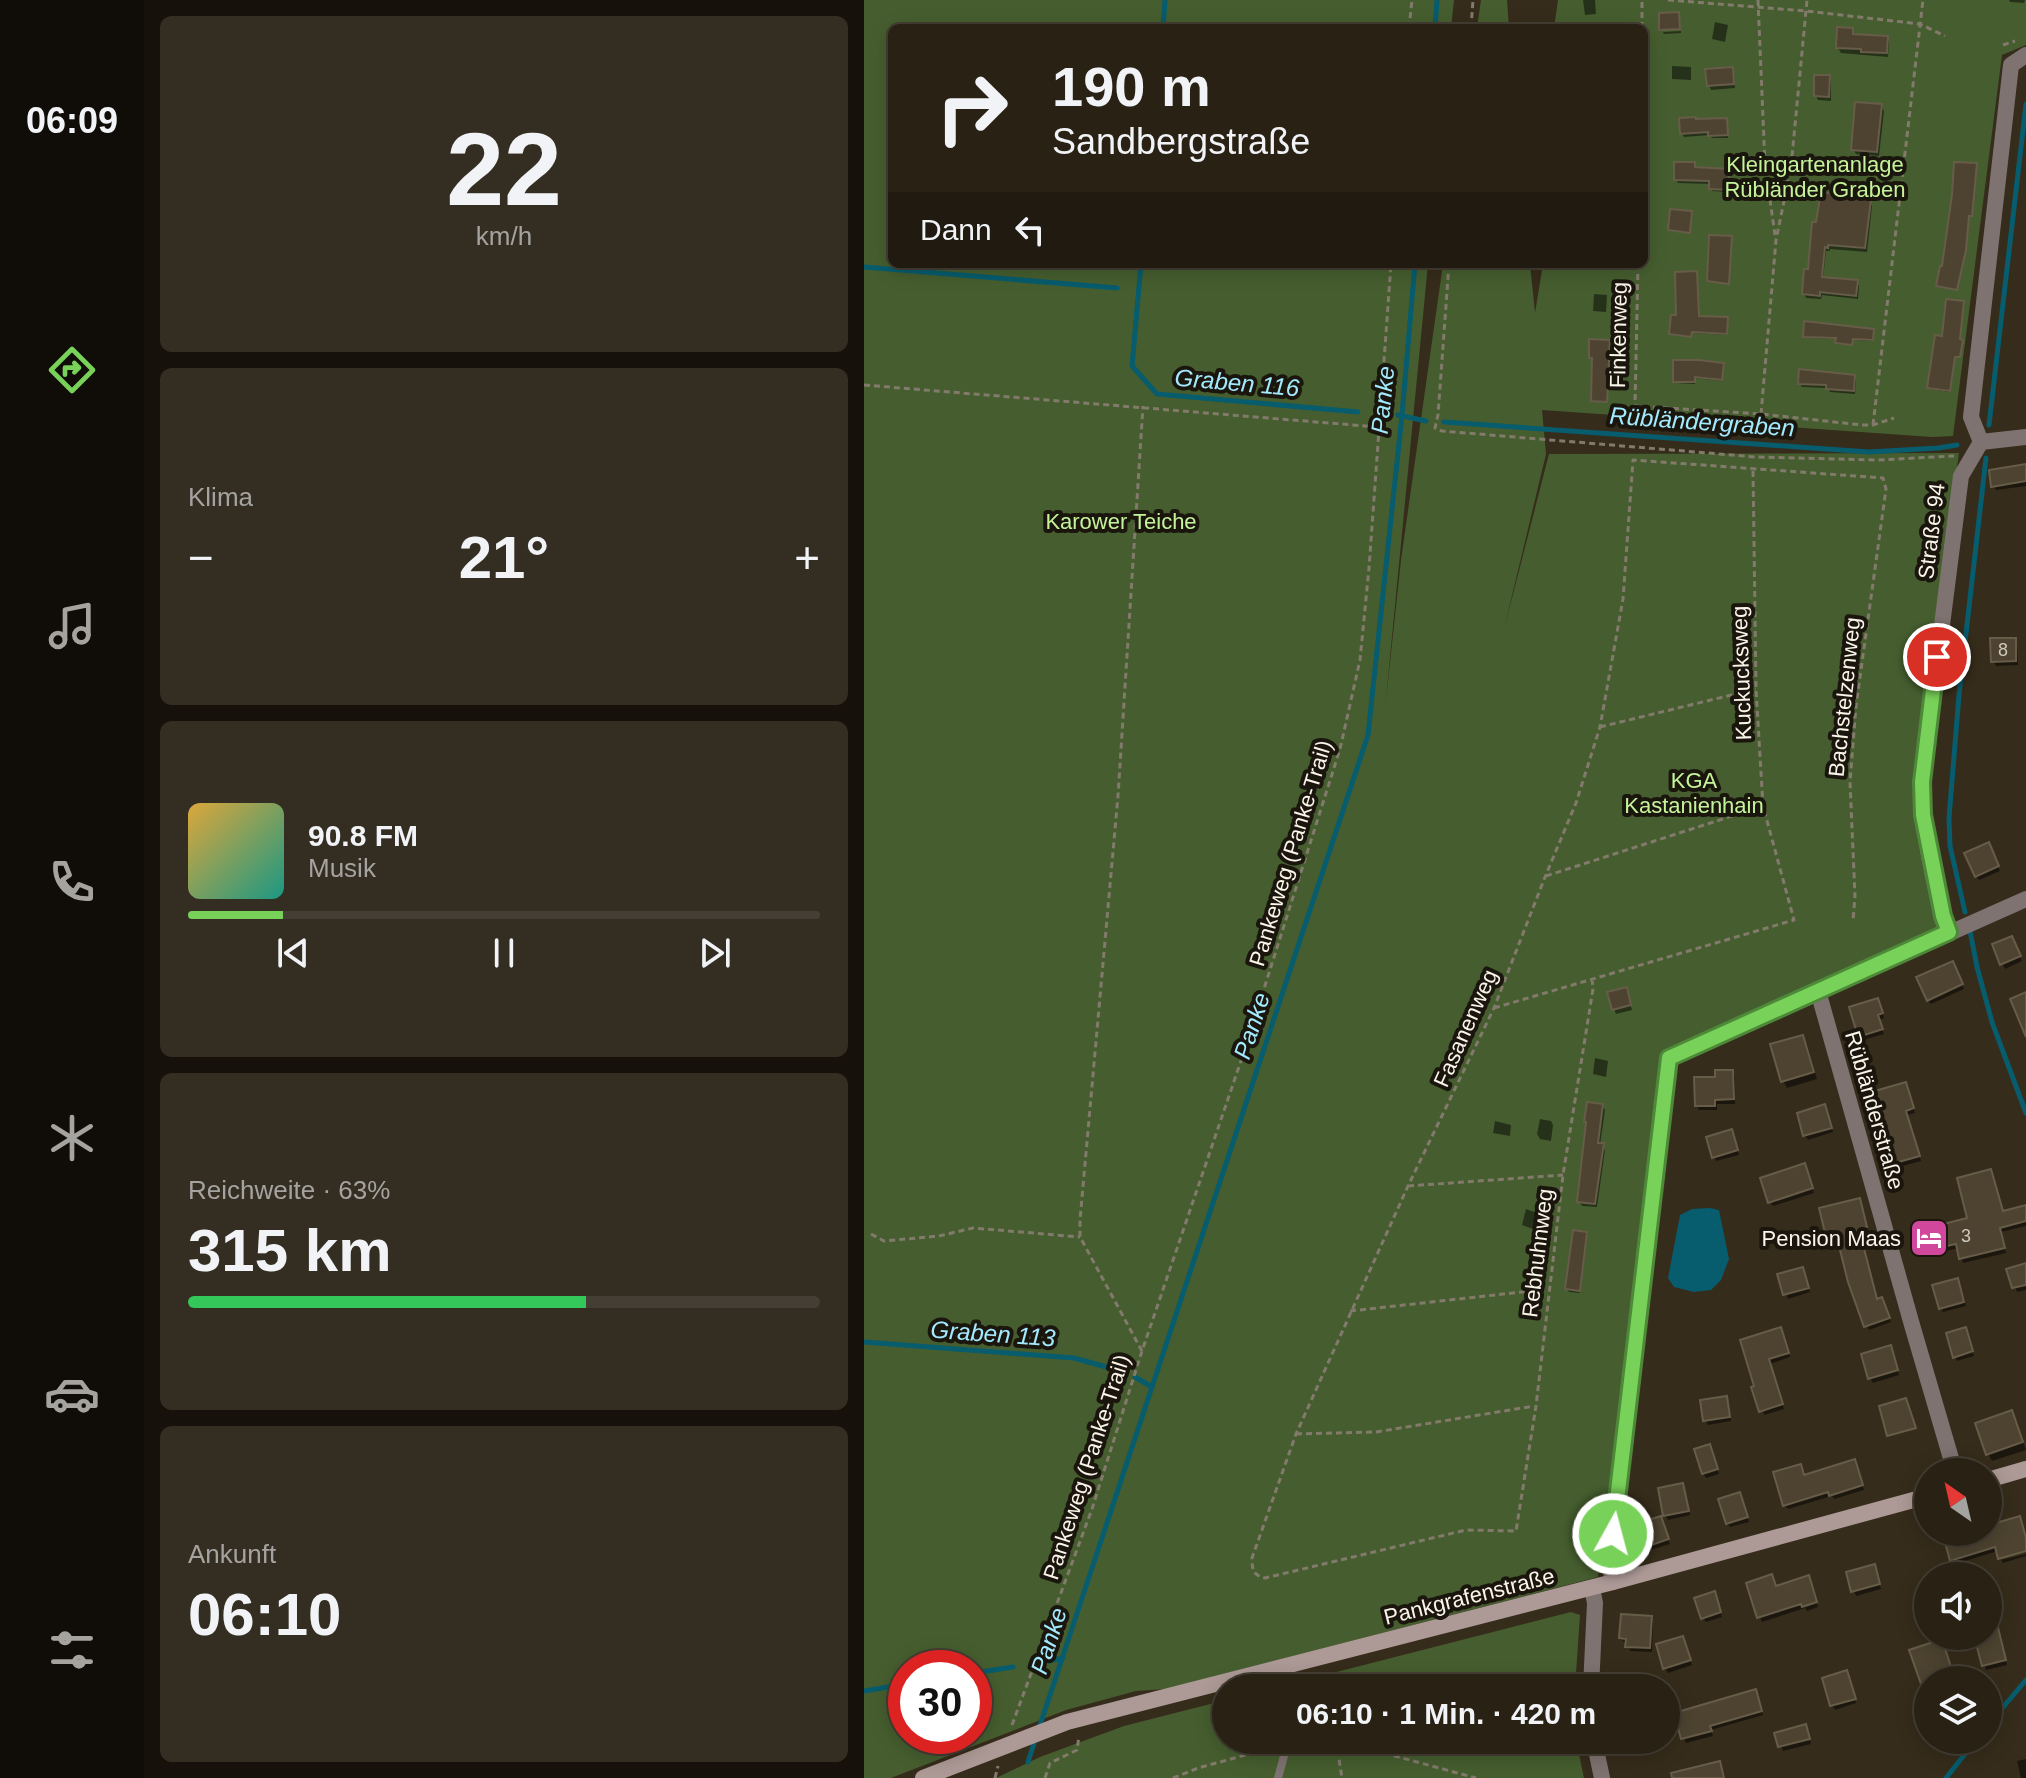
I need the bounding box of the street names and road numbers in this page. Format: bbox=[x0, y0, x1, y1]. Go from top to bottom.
street label: Finkenweg bbox=[1605, 282, 1632, 388]
street label: Straße 94 bbox=[1913, 482, 1950, 581]
street label: Kuckucksweg bbox=[1727, 605, 1756, 741]
street label: Bachstelzenweg bbox=[1824, 616, 1865, 778]
street label: Pankeweg (Panke-Trail) bbox=[1244, 737, 1337, 969]
street label: Fasanenweg bbox=[1428, 966, 1502, 1091]
street label: Rübländerstraße bbox=[1840, 1028, 1909, 1192]
street label: Rebhuhnweg bbox=[1517, 1187, 1558, 1319]
street label: Pankeweg (Panke-Trail) bbox=[1038, 1351, 1135, 1583]
street label: Pankgrafenstraße bbox=[1381, 1563, 1557, 1630]

